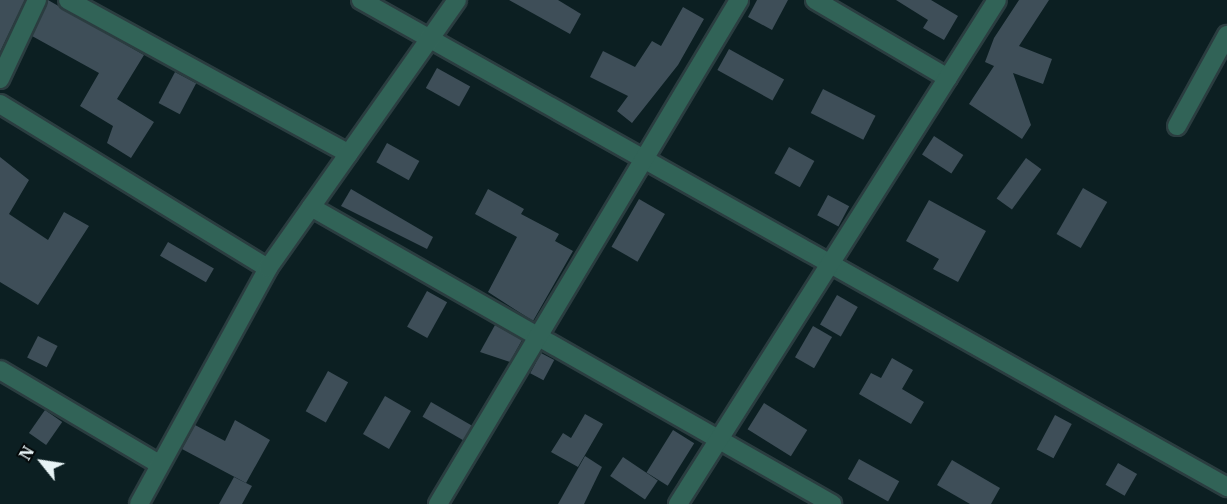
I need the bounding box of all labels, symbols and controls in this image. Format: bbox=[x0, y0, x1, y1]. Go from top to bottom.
north arrow bbox=[12, 432, 72, 492]
text: N bbox=[15, 443, 38, 463]

